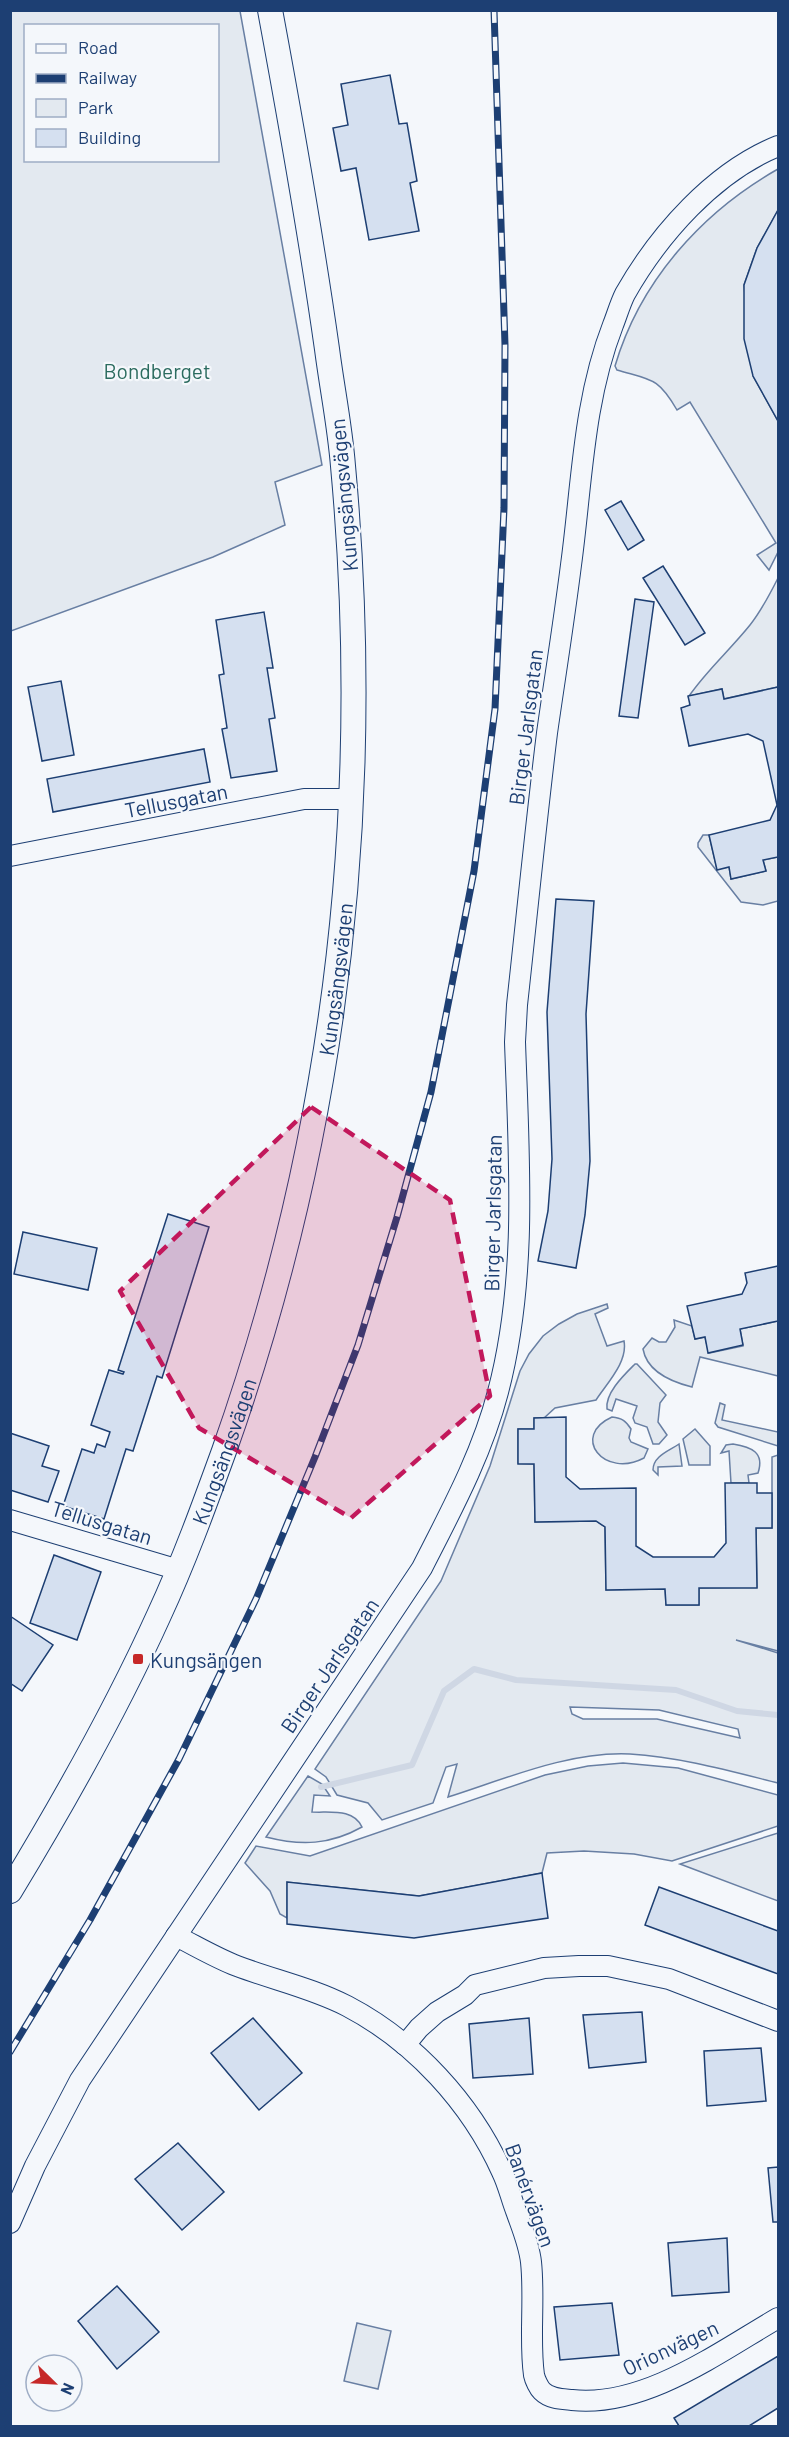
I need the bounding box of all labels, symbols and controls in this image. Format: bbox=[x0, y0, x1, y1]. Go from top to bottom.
legend bbox=[24, 24, 219, 162]
text: Road bbox=[78, 36, 118, 58]
text: Railway bbox=[78, 66, 137, 88]
text: Park bbox=[78, 96, 113, 118]
text: Building bbox=[78, 126, 141, 148]
park label: Bondberget bbox=[103, 358, 211, 383]
street label: Kungsängsvägen bbox=[324, 418, 362, 572]
street label: Birger Jarlsgatan bbox=[503, 647, 547, 807]
street label: Tellusgatan bbox=[122, 778, 230, 822]
street label: Kungsängsvägen bbox=[313, 902, 356, 1057]
street label: Birger Jarlsgatan bbox=[478, 1134, 506, 1292]
street label: Kungsängsvägen bbox=[186, 1375, 260, 1528]
street label: Tellusgatan bbox=[48, 1495, 156, 1549]
street label: Birger Jarlsgatan bbox=[275, 1593, 383, 1737]
place label: Kungsängen bbox=[150, 1647, 262, 1672]
marker: Kungsängen bbox=[131, 1652, 145, 1666]
street label: Banérvägen bbox=[501, 2140, 561, 2250]
street label: Orionvägen bbox=[618, 2314, 722, 2380]
north arrow bbox=[24, 2353, 84, 2413]
text: N bbox=[57, 2381, 79, 2398]

